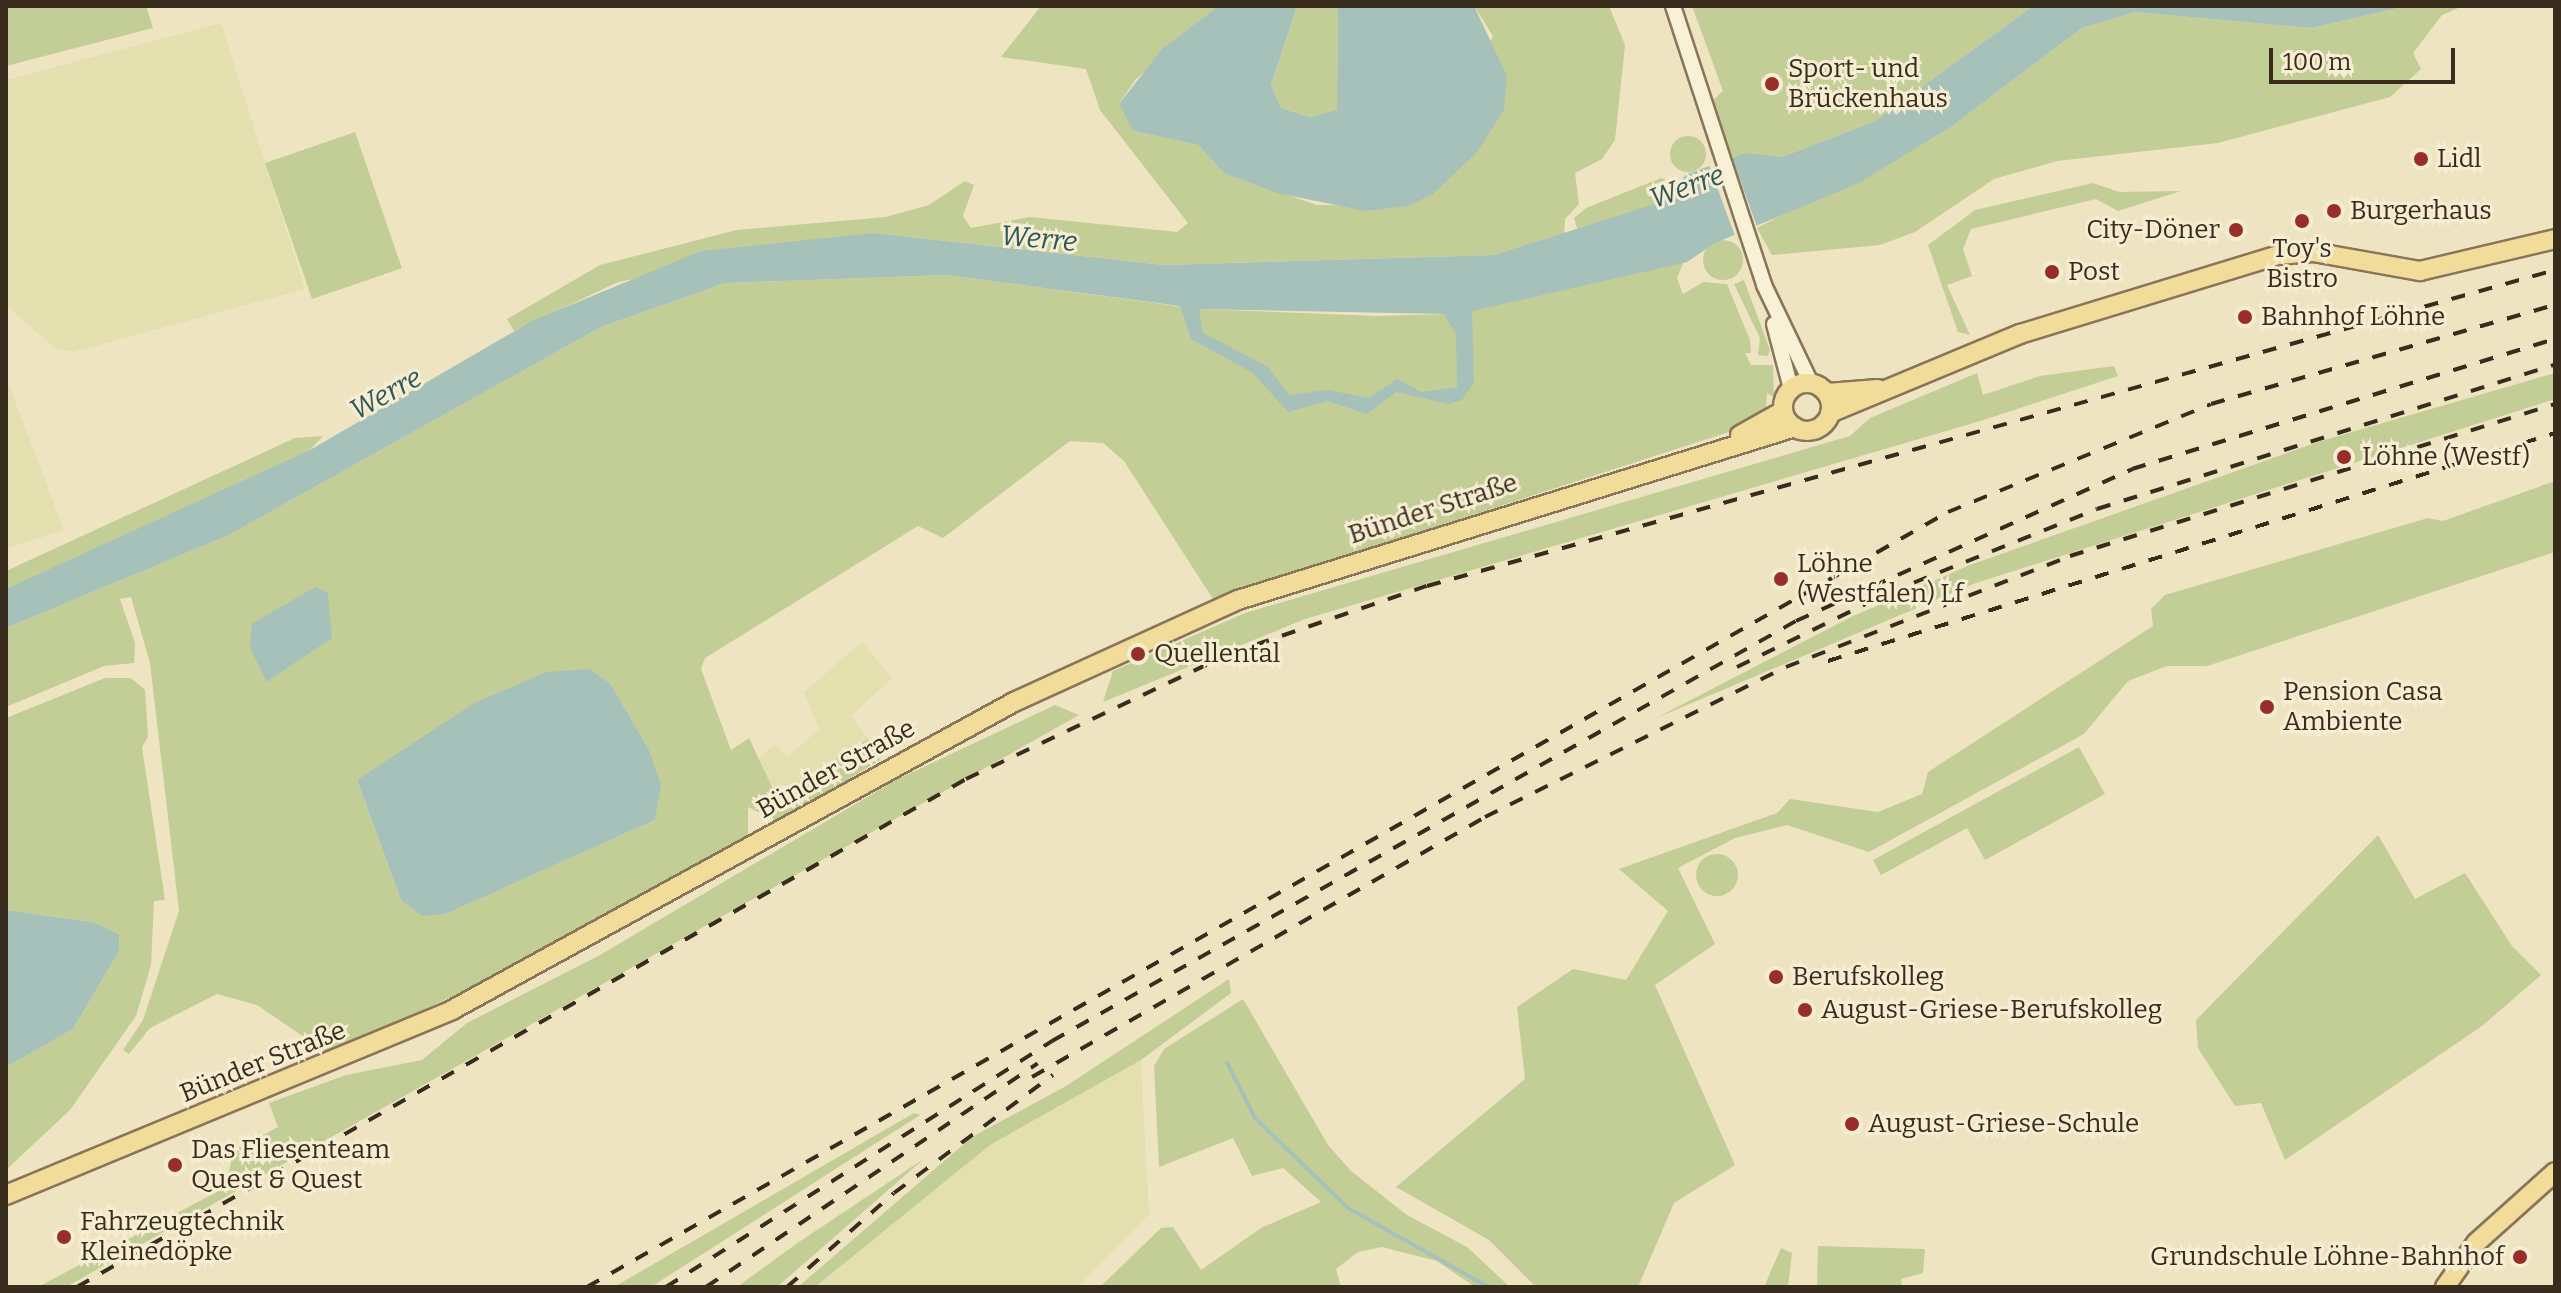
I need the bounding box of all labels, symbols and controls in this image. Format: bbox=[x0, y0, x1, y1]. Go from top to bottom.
scale bar bbox=[2273, 32, 2459, 82]
text: 100 m bbox=[2283, 48, 2351, 76]
place label: Sport- und Brückenhaus bbox=[1788, 53, 1948, 114]
marker: Sport- und Brückenhaus bbox=[1763, 75, 1781, 93]
place label: Lidl bbox=[2437, 143, 2482, 175]
marker: Lidl bbox=[2412, 150, 2430, 168]
water label: Werre bbox=[1645, 158, 1729, 216]
place label: Burgerhaus bbox=[2350, 195, 2492, 227]
marker: Burgerhaus bbox=[2325, 202, 2343, 220]
marker: Toy's Bistro bbox=[2293, 212, 2311, 230]
place label: City-Döner bbox=[2086, 214, 2220, 246]
water label: Werre bbox=[999, 219, 1079, 259]
marker: City-Döner bbox=[2227, 221, 2245, 239]
place label: Toy's Bistro bbox=[2266, 233, 2338, 294]
place label: Post bbox=[2068, 256, 2120, 288]
marker: Post bbox=[2043, 263, 2061, 281]
place label: Bahnhof Löhne bbox=[2261, 301, 2445, 333]
marker: Bahnhof Löhne bbox=[2236, 308, 2254, 326]
water label: Werre bbox=[344, 361, 428, 427]
place label: Löhne (Westf) bbox=[2362, 441, 2530, 473]
marker: Löhne (Westf) bbox=[2333, 446, 2355, 468]
street label: Bünder Straße bbox=[1345, 467, 1521, 551]
place label: Löhne (Westfalen) Lf bbox=[1797, 548, 1963, 610]
marker: Löhne (Westfalen) Lf bbox=[1772, 570, 1790, 588]
place label: Quellental bbox=[1154, 638, 1280, 670]
marker: Quellental bbox=[1129, 645, 1147, 663]
place label: Pension Casa Ambiente bbox=[2283, 676, 2443, 738]
marker: Pension Casa Ambiente bbox=[2258, 698, 2276, 716]
street label: Bünder Straße bbox=[752, 713, 920, 825]
place label: Berufskolleg bbox=[1792, 961, 1944, 993]
marker: Berufskolleg bbox=[1767, 968, 1785, 986]
place label: August-Griese-Berufskolleg bbox=[1821, 994, 2162, 1026]
marker: August-Griese-Berufskolleg bbox=[1796, 1001, 1814, 1019]
street label: Bünder Straße bbox=[176, 1015, 350, 1109]
place label: August-Griese-Schule bbox=[1868, 1108, 2139, 1140]
marker: August-Griese-Schule bbox=[1843, 1115, 1861, 1133]
place label: Das Fliesenteam Quest & Quest bbox=[191, 1134, 390, 1196]
marker: Das Fliesenteam Quest & Quest bbox=[166, 1156, 184, 1174]
place label: Fahrzeugtechnik Kleinedöpke bbox=[80, 1206, 284, 1268]
marker: Fahrzeugtechnik Kleinedöpke bbox=[55, 1228, 73, 1246]
place label: Grundschule Löhne-Bahnhof bbox=[2150, 1241, 2504, 1273]
marker: Grundschule Löhne-Bahnhof bbox=[2511, 1248, 2529, 1266]

